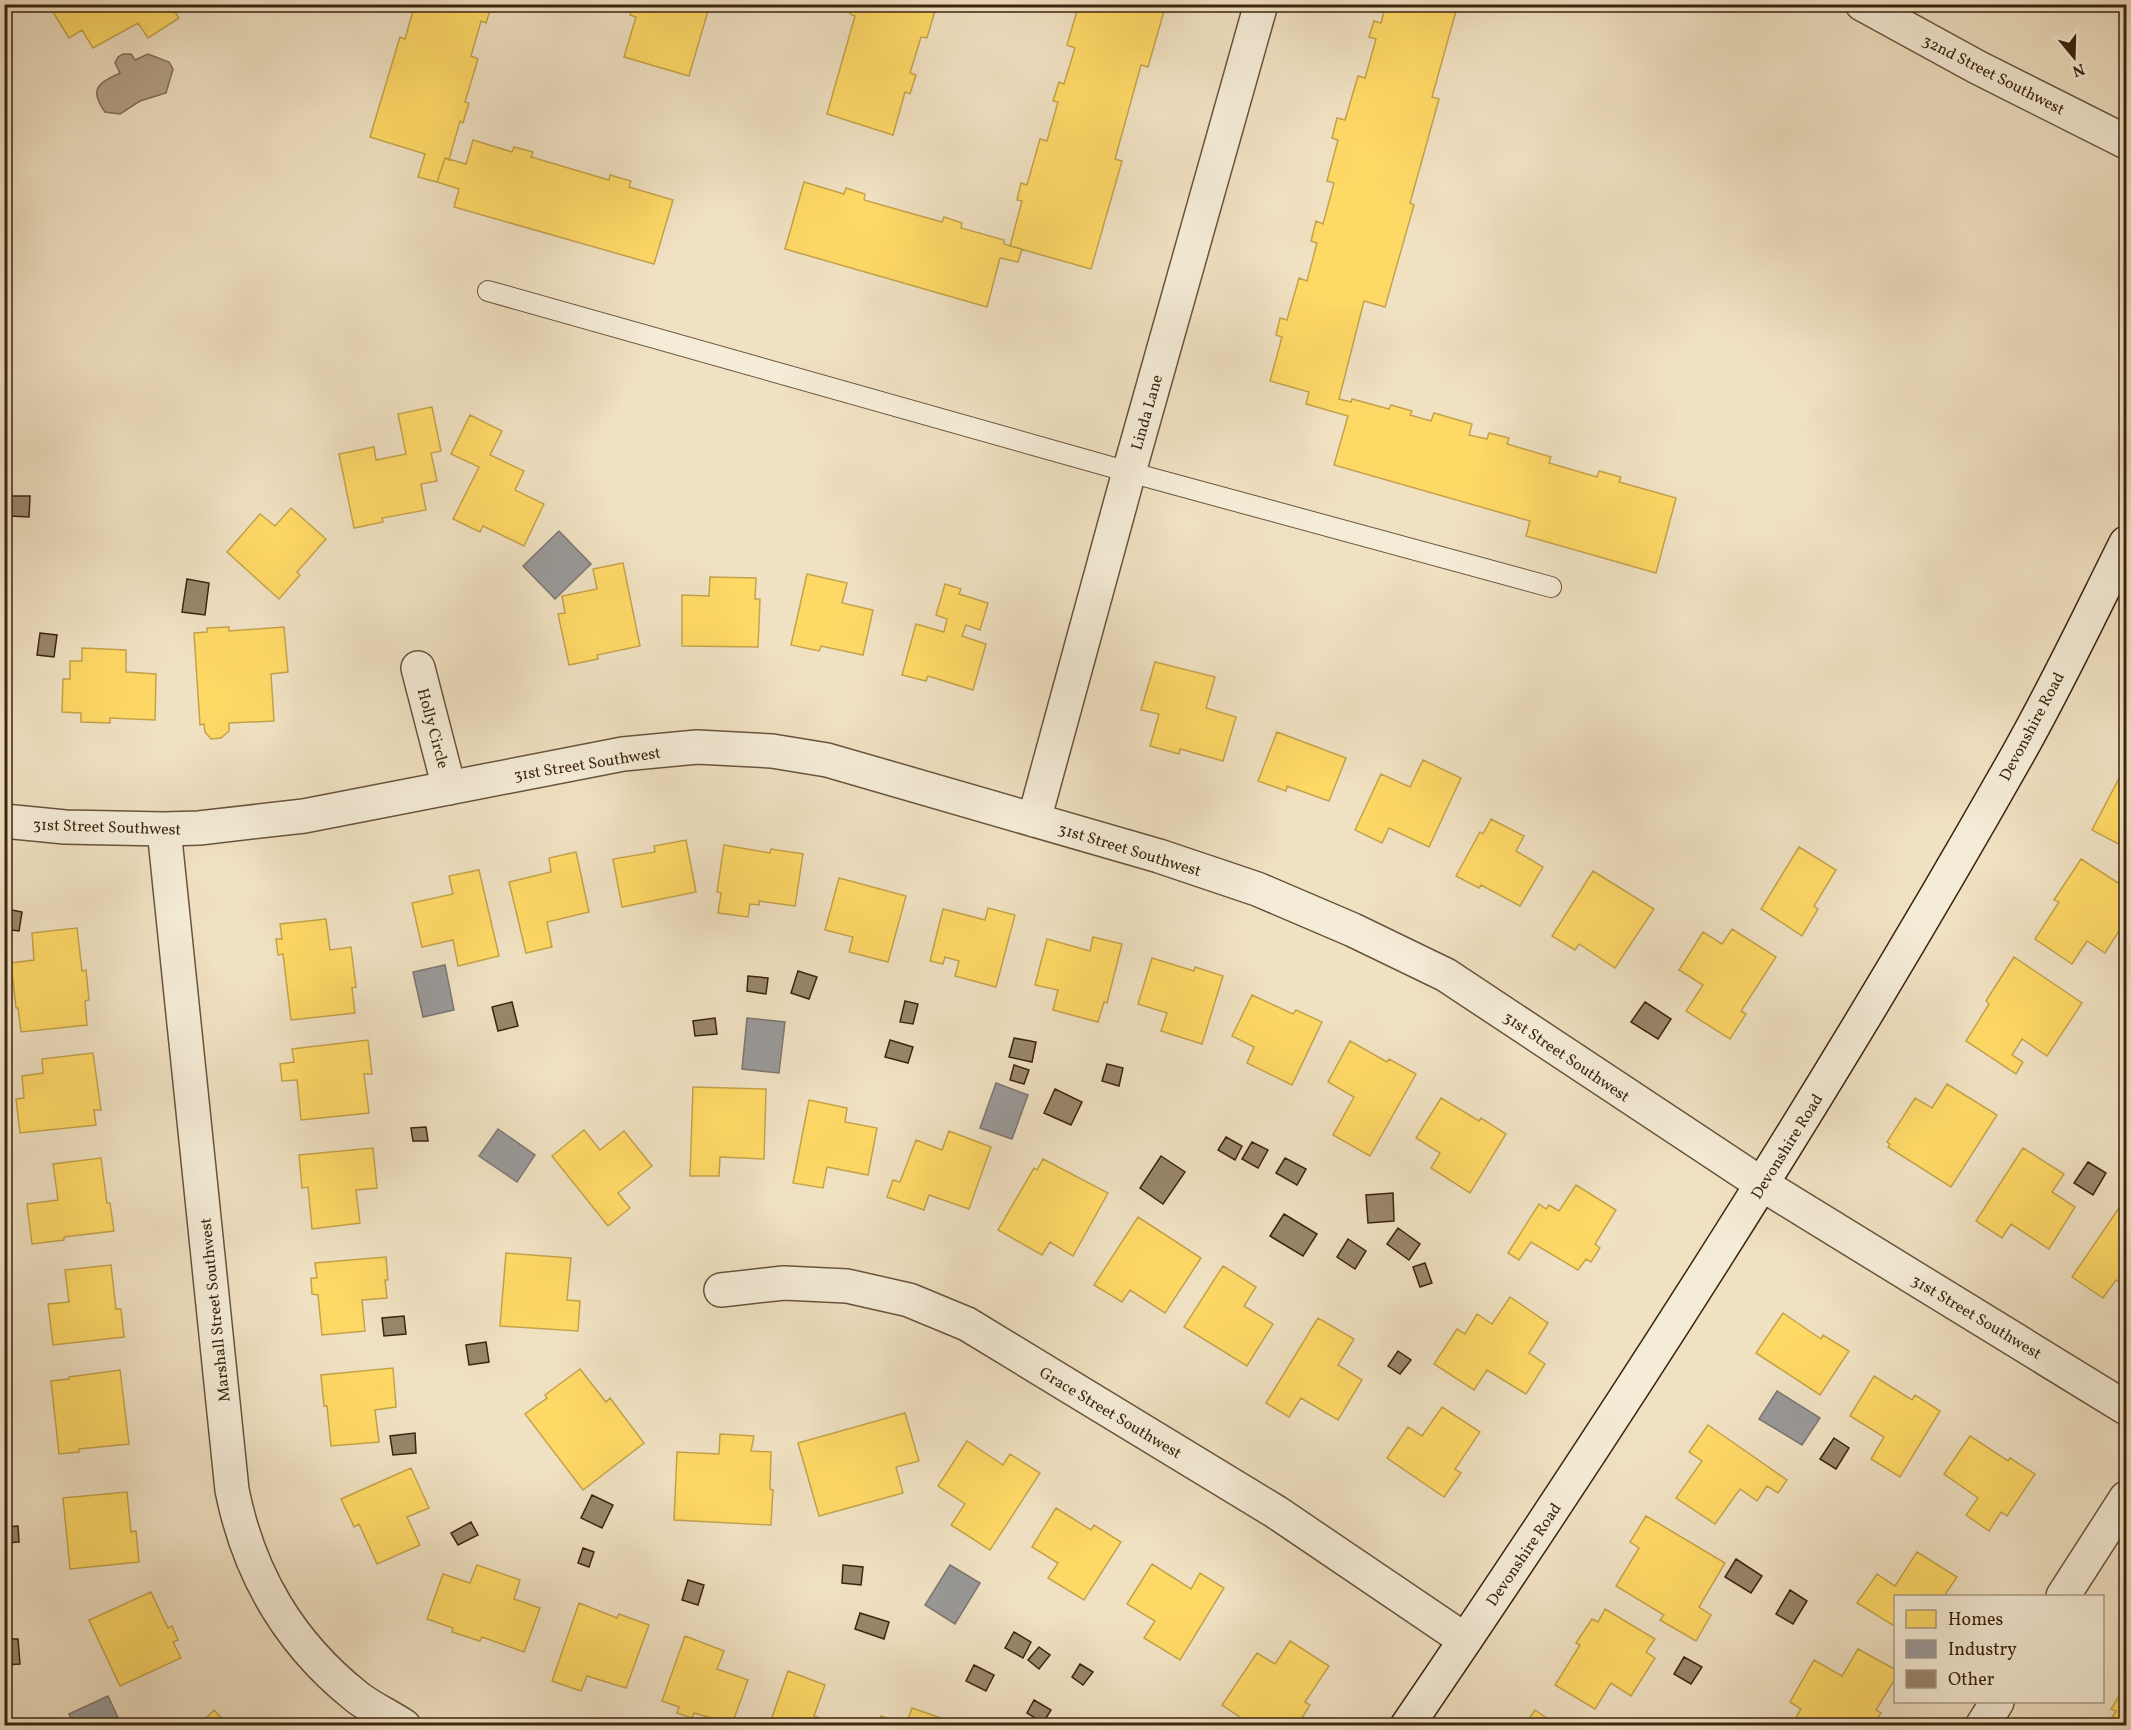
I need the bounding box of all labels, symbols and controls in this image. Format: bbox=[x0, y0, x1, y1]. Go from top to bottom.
north arrow bbox=[2044, 27, 2104, 87]
street label: 32nd Street Southwest bbox=[1918, 30, 2068, 121]
text: N bbox=[2069, 57, 2087, 82]
street label: Linda Lane bbox=[1127, 372, 1169, 453]
street label: Devonshire Road bbox=[1995, 669, 2071, 785]
street label: Holly Circle bbox=[411, 686, 453, 771]
street label: 31st Street Southwest bbox=[512, 742, 663, 787]
street label: 31st Street Southwest bbox=[32, 814, 182, 842]
street label: 31st Street Southwest bbox=[1055, 819, 1204, 883]
street label: 31st Street Southwest bbox=[1498, 1007, 1634, 1108]
street label: Devonshire Road bbox=[1746, 1090, 1829, 1204]
street label: Marshall Street Southwest bbox=[195, 1216, 237, 1403]
street label: 31st Street Southwest bbox=[1907, 1270, 2046, 1366]
street label: Grace Street Southwest bbox=[1035, 1362, 1186, 1465]
street label: Devonshire Road bbox=[1482, 1499, 1567, 1611]
legend bbox=[1894, 1595, 2104, 1703]
text: Homes bbox=[1948, 1608, 2003, 1633]
text: Industry bbox=[1948, 1638, 2017, 1663]
text: Other bbox=[1948, 1668, 1995, 1693]

